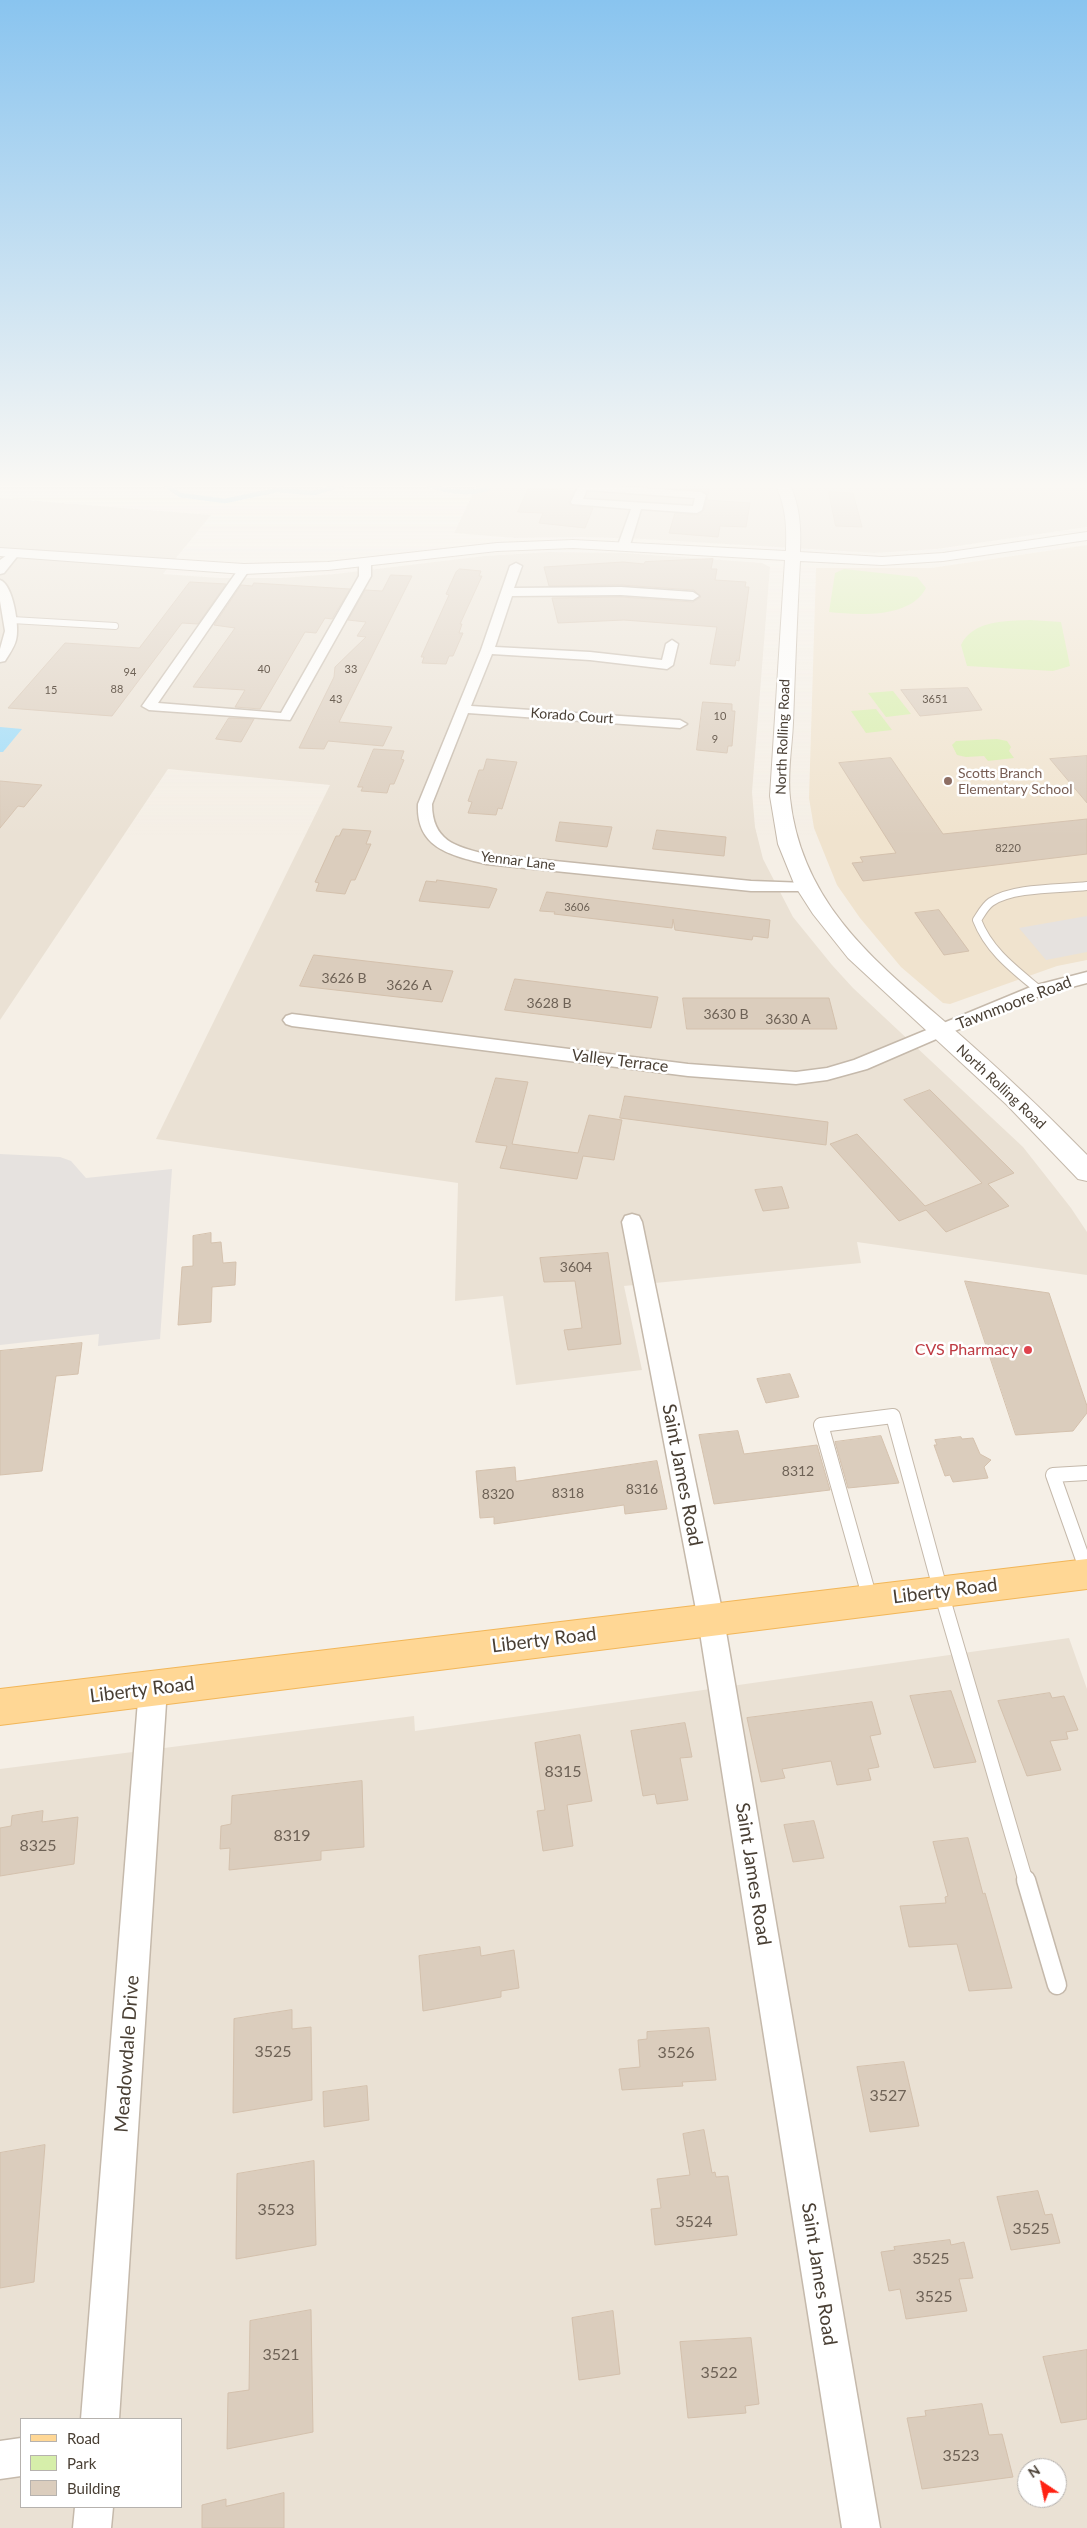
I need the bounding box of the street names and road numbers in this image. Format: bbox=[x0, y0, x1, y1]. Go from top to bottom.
street label: North Rolling Road bbox=[773, 679, 793, 795]
street label: Korado Court bbox=[530, 705, 614, 727]
street label: Yennar Lane bbox=[480, 848, 556, 874]
street label: Tawnmoore Road bbox=[954, 972, 1074, 1034]
street label: North Rolling Road bbox=[953, 1041, 1049, 1133]
street label: Valley Terrace bbox=[571, 1046, 669, 1076]
street label: Saint James Road bbox=[657, 1402, 707, 1548]
street label: Liberty Road bbox=[891, 1573, 999, 1609]
street label: Liberty Road bbox=[490, 1622, 598, 1658]
street label: Liberty Road bbox=[88, 1672, 196, 1708]
street label: Saint James Road bbox=[730, 1801, 776, 1947]
street label: Meadowdale Drive bbox=[110, 1975, 144, 2133]
street label: Saint James Road bbox=[796, 2201, 842, 2347]

